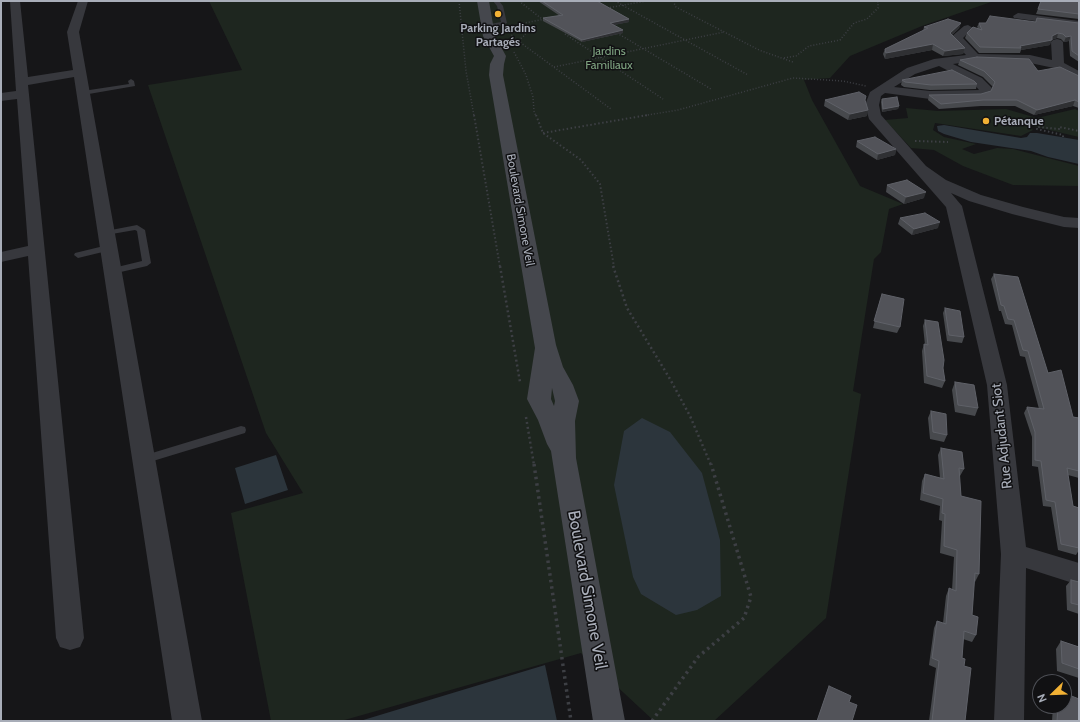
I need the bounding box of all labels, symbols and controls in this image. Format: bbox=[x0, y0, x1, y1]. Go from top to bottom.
marker: Parking Jardins Partagés bbox=[493, 9, 503, 19]
place label: Parking Jardins Partagés bbox=[460, 21, 536, 49]
park label: Jardins Familiaux bbox=[585, 44, 633, 72]
place label: Pétanque bbox=[994, 114, 1044, 128]
marker: Pétanque bbox=[981, 116, 991, 126]
street label: Boulevard Simone Veil bbox=[503, 153, 537, 267]
street label: Rue Adjudant Siot bbox=[988, 382, 1016, 490]
street label: Boulevard Simone Veil bbox=[563, 509, 611, 671]
north arrow bbox=[1032, 674, 1072, 714]
text: N bbox=[1034, 692, 1050, 705]

